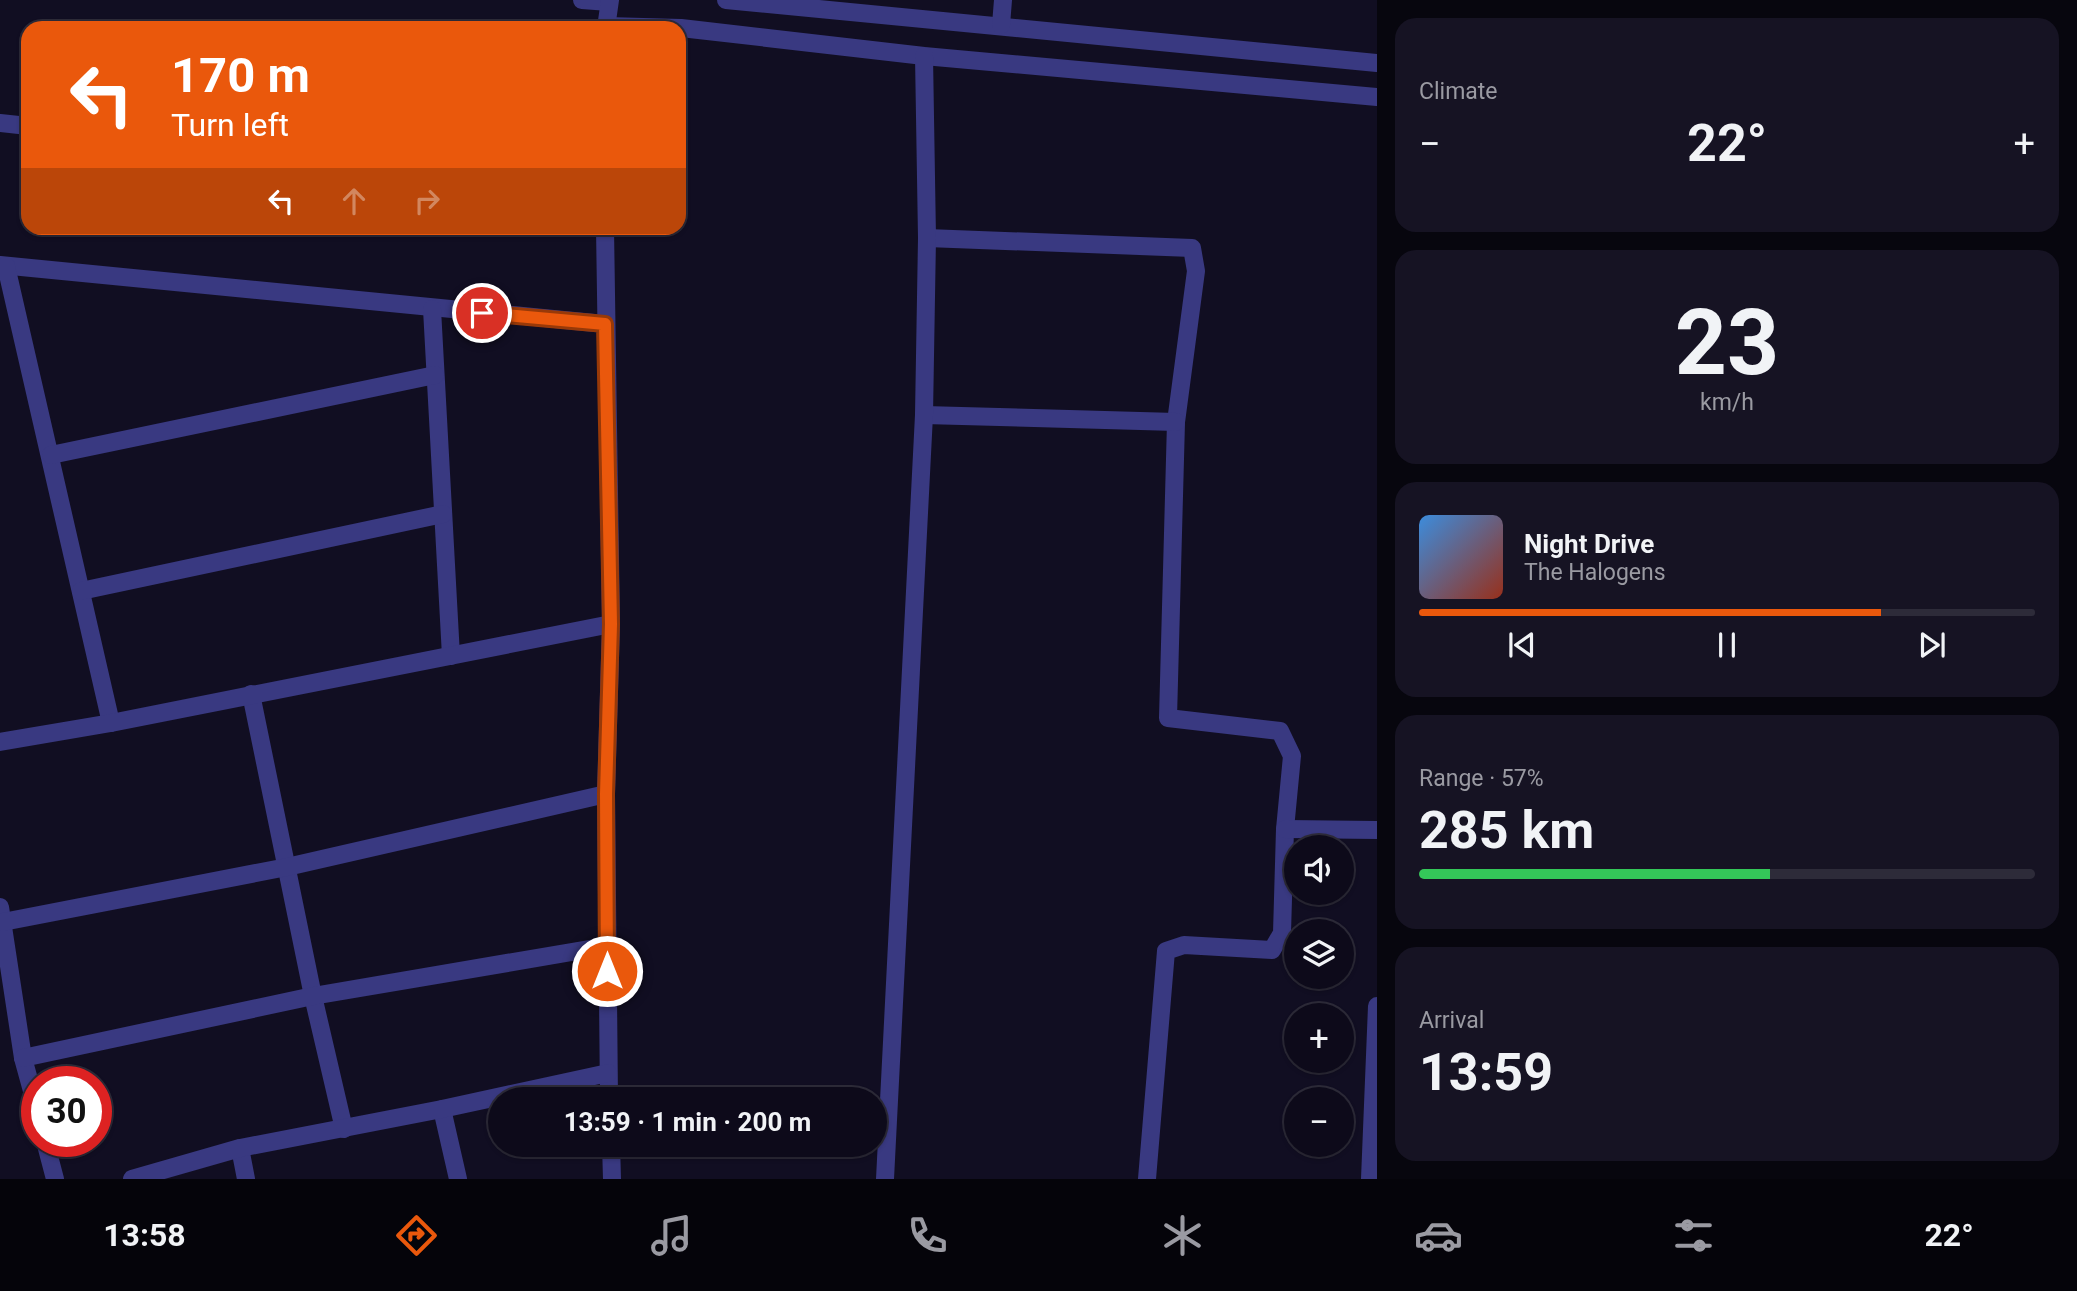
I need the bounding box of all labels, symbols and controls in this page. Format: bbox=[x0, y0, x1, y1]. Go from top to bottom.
text: 170 m bbox=[171, 47, 310, 104]
icon: left bbox=[56, 49, 147, 140]
text: Climate bbox=[1419, 78, 1498, 105]
text: Turn left bbox=[171, 106, 289, 144]
text: 22° bbox=[1687, 113, 1767, 174]
text: − bbox=[1419, 122, 1441, 166]
text: + bbox=[2013, 122, 2035, 166]
icon: left bbox=[262, 182, 300, 220]
icon: ahead bbox=[335, 182, 373, 220]
icon: right bbox=[408, 182, 446, 220]
pin bbox=[452, 283, 512, 343]
text: 23 bbox=[1675, 290, 1779, 396]
icon: arrive bbox=[463, 294, 501, 332]
text: km/h bbox=[1700, 389, 1754, 416]
text: Night Drive bbox=[1524, 529, 1654, 559]
text: The Halogens bbox=[1524, 559, 1666, 586]
icon: previous bbox=[1503, 626, 1541, 664]
icon: pause bbox=[1708, 626, 1746, 664]
icon: next bbox=[1913, 626, 1951, 664]
text: Range · 57% bbox=[1419, 765, 1544, 792]
text: 285 km bbox=[1419, 800, 1594, 861]
map controls bbox=[1284, 835, 1354, 1157]
button: sound bbox=[1284, 835, 1354, 905]
button: layers bbox=[1284, 919, 1354, 989]
position arrow bbox=[570, 934, 644, 1008]
button: + bbox=[1284, 1003, 1354, 1073]
text: Arrival bbox=[1419, 1007, 1484, 1034]
text: 13:59 bbox=[1419, 1042, 1553, 1103]
speed limit sign: 30 bbox=[21, 1066, 112, 1157]
button: − bbox=[1284, 1087, 1354, 1157]
text: 13:59 · 1 min · 200 m bbox=[564, 1107, 811, 1137]
icon: directions bbox=[392, 1211, 441, 1260]
icon: music bbox=[647, 1211, 696, 1260]
icon: phone bbox=[903, 1211, 952, 1260]
icon: climate bbox=[1158, 1211, 1207, 1260]
icon: car bbox=[1414, 1211, 1463, 1260]
icon: filters bbox=[1669, 1211, 1718, 1260]
text: 13:58 bbox=[103, 1216, 186, 1254]
text: 22° bbox=[1925, 1216, 1974, 1254]

